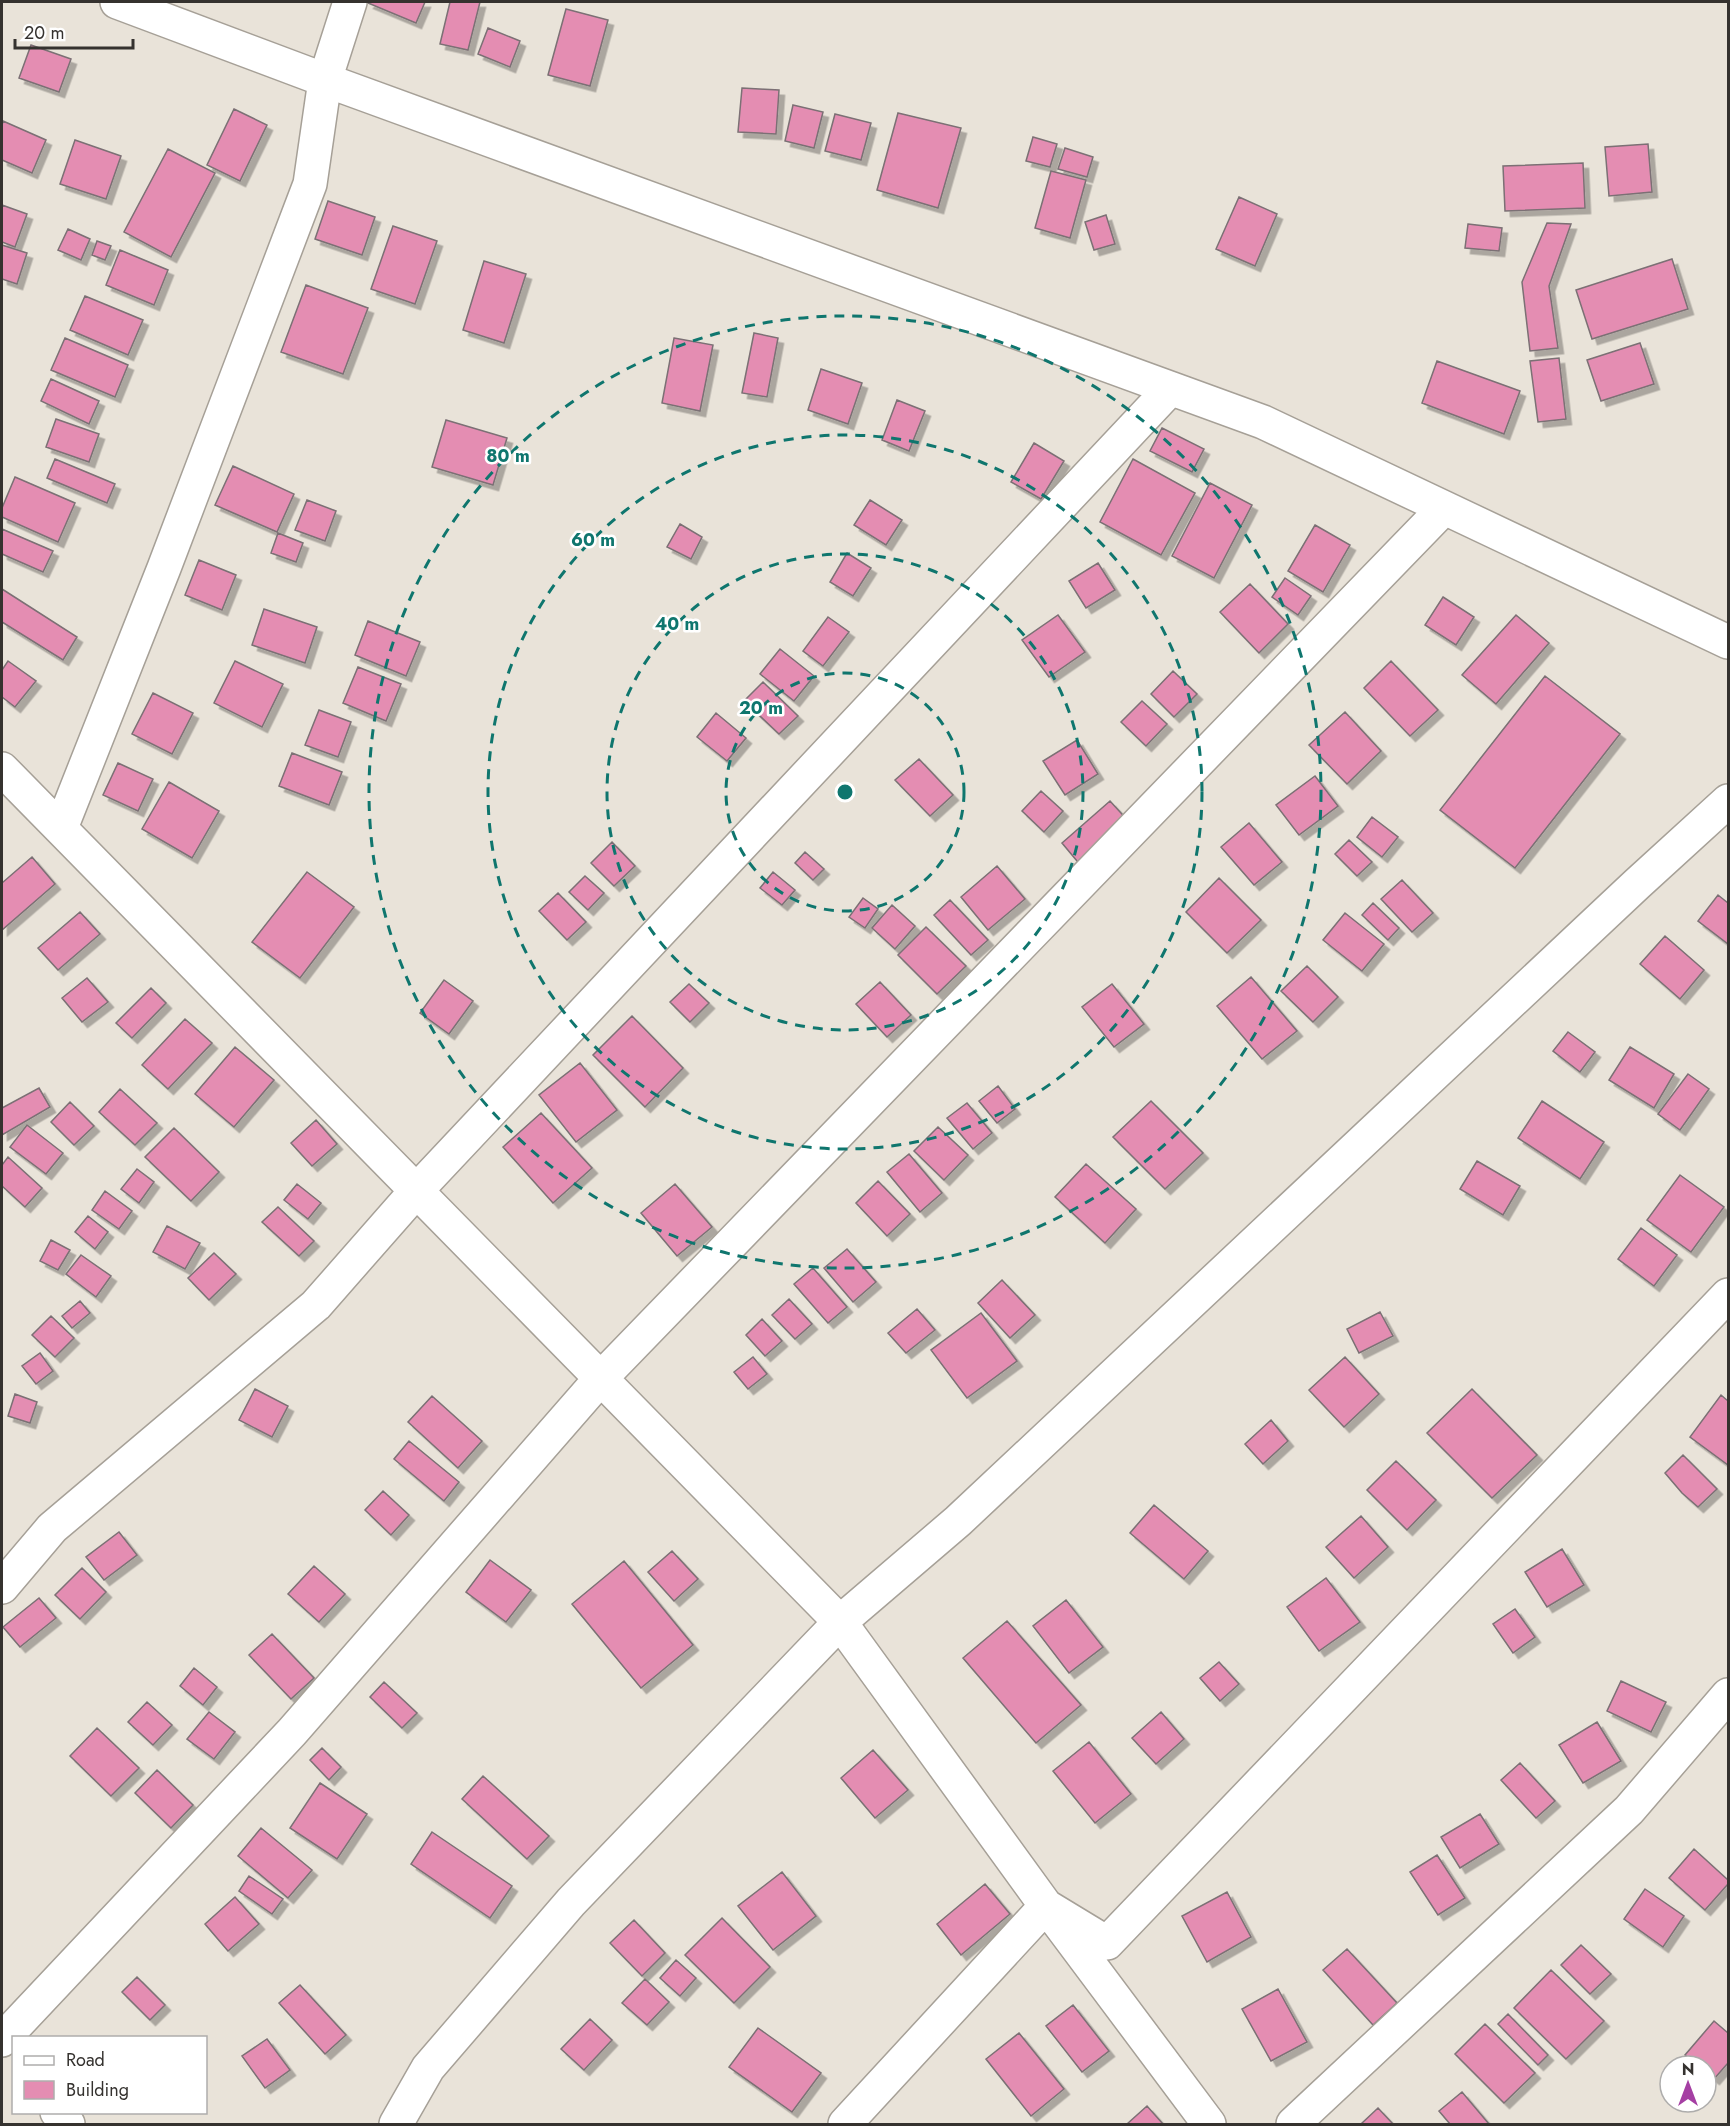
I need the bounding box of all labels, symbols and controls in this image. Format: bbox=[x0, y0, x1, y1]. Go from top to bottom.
scale bar bbox=[15, 12, 134, 50]
text: 20 m bbox=[24, 20, 64, 46]
text: 80 m bbox=[486, 443, 530, 469]
text: 60 m bbox=[571, 527, 615, 553]
text: 40 m bbox=[655, 611, 699, 637]
text: 20 m bbox=[739, 695, 783, 721]
centre of rings bbox=[835, 782, 855, 802]
legend bbox=[12, 2036, 207, 2114]
text: Road bbox=[66, 2047, 105, 2073]
north arrow bbox=[1658, 2054, 1718, 2114]
text: N bbox=[1682, 2058, 1694, 2081]
text: Building bbox=[66, 2077, 129, 2103]

